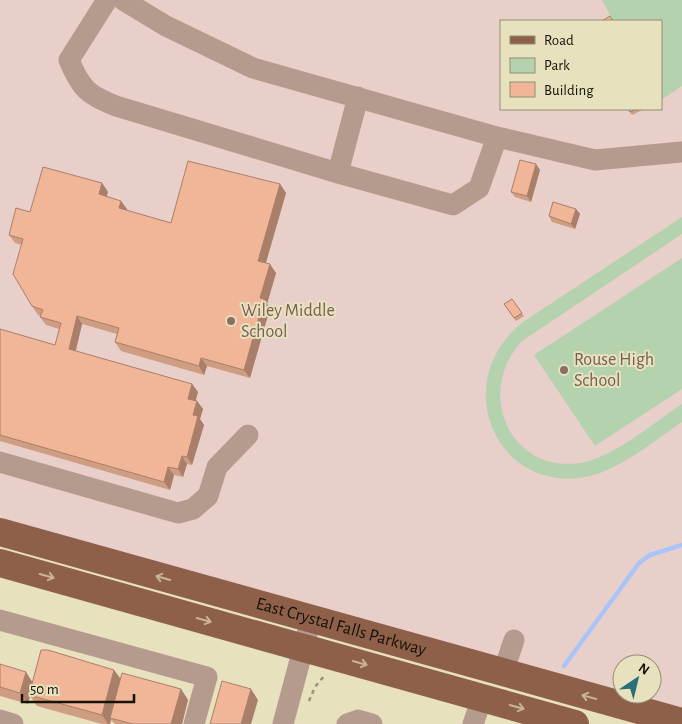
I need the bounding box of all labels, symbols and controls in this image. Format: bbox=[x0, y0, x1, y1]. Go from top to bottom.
legend bbox=[500, 20, 662, 110]
text: Road bbox=[544, 33, 574, 48]
text: Park bbox=[544, 58, 570, 73]
text: Building bbox=[544, 83, 594, 98]
place label: Wiley Middle School bbox=[241, 302, 335, 341]
marker: Wiley Middle School bbox=[225, 315, 237, 327]
place label: Rouse High School bbox=[574, 351, 654, 390]
marker: Rouse High School bbox=[558, 364, 570, 376]
one-way arrow bbox=[39, 572, 55, 581]
one-way arrow bbox=[156, 572, 172, 582]
street label: East Crystal Falls Parkway bbox=[254, 595, 428, 659]
one-way arrow bbox=[195, 615, 211, 625]
north arrow bbox=[612, 654, 662, 704]
one-way arrow bbox=[352, 659, 368, 669]
text: N bbox=[636, 661, 652, 678]
scale bar bbox=[22, 672, 135, 704]
text: 50 m bbox=[30, 682, 59, 697]
one-way arrow bbox=[582, 691, 598, 701]
one-way arrow bbox=[508, 703, 524, 712]

